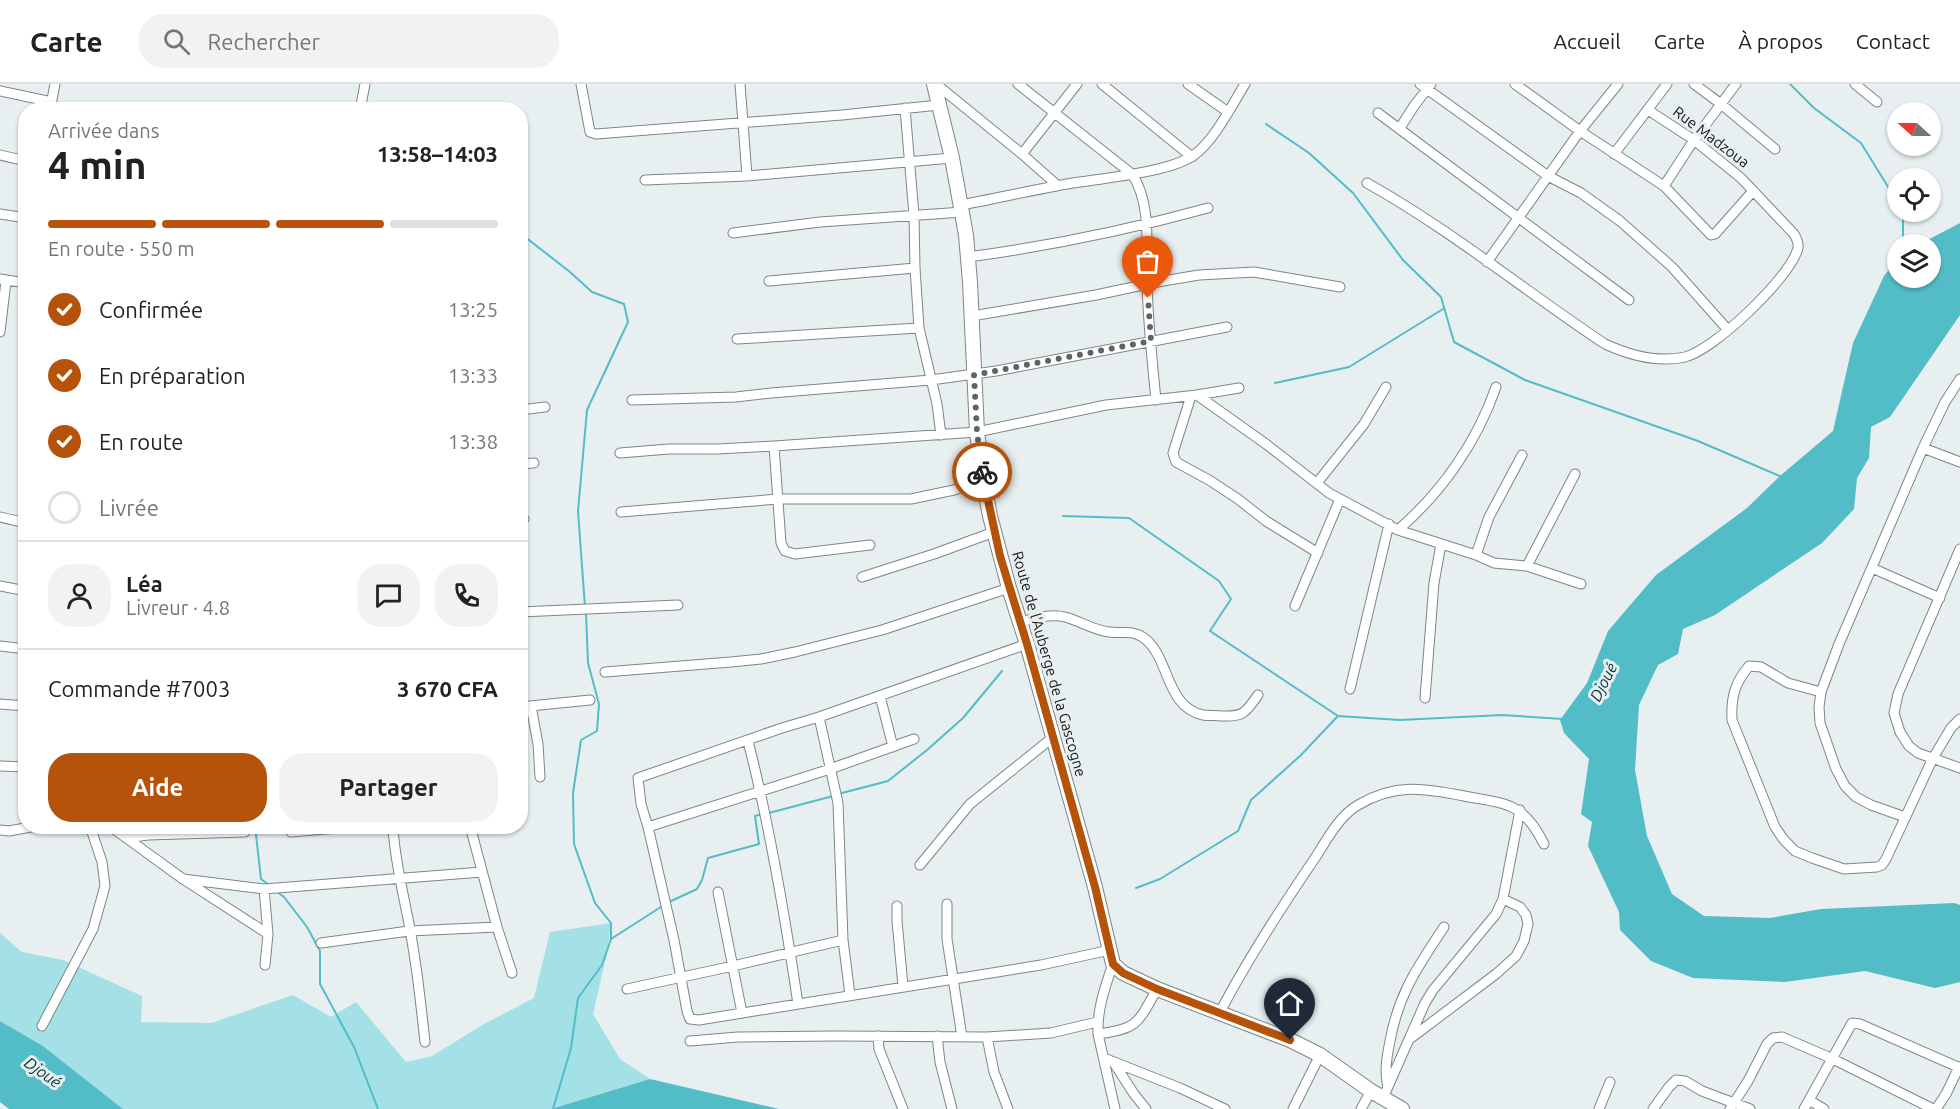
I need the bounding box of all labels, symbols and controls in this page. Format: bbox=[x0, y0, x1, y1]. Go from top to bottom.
search box bbox=[139, 14, 559, 68]
icon: search bbox=[160, 25, 193, 58]
text: Carte bbox=[30, 26, 103, 57]
text: Rechercher bbox=[208, 29, 320, 54]
text: Accueil bbox=[1553, 29, 1621, 53]
text: Carte bbox=[1654, 29, 1705, 53]
text: À propos bbox=[1738, 29, 1823, 53]
text: Contact bbox=[1856, 29, 1930, 53]
street label: Rue Madzoua bbox=[1670, 102, 1753, 171]
north arrow bbox=[1887, 102, 1941, 156]
map controls bbox=[1887, 102, 1941, 288]
text: Arrivée dans bbox=[48, 119, 159, 142]
text: 13:58–14:03 bbox=[377, 141, 498, 166]
text: 4 min bbox=[48, 143, 147, 186]
button: locate bbox=[1887, 168, 1941, 222]
button: layers bbox=[1887, 234, 1941, 288]
pin bbox=[1122, 236, 1173, 298]
text: En route · 550 m bbox=[48, 237, 195, 260]
icon: bag bbox=[1131, 245, 1164, 278]
icon: check bbox=[48, 293, 81, 326]
text: Confirmée bbox=[99, 297, 203, 322]
text: 13:25 bbox=[448, 298, 498, 321]
icon: check bbox=[48, 359, 81, 392]
text: En préparation bbox=[99, 363, 246, 388]
text: 13:33 bbox=[448, 364, 498, 387]
icon: check bbox=[48, 425, 81, 458]
text: En route bbox=[99, 429, 183, 454]
text: 13:38 bbox=[448, 430, 498, 453]
courier bbox=[952, 442, 1012, 502]
icon: bike bbox=[966, 456, 999, 489]
text: Livrée bbox=[99, 495, 159, 520]
street label: Route de l'Auberge de la Gascogne bbox=[1009, 549, 1090, 778]
button: person bbox=[48, 564, 111, 627]
button: chat bbox=[357, 564, 420, 627]
button: phone bbox=[435, 564, 498, 627]
text: Léa bbox=[126, 571, 163, 596]
text: Livreur · 4.8 bbox=[126, 596, 230, 619]
water label: Djoué bbox=[1586, 660, 1620, 704]
text: Commande #7003 bbox=[48, 676, 230, 701]
text: 3 670 CFA bbox=[397, 676, 498, 701]
button: Aide bbox=[48, 753, 267, 822]
button: Partager bbox=[279, 753, 498, 822]
pin bbox=[1264, 978, 1315, 1040]
icon: home bbox=[1273, 987, 1306, 1020]
water label: Djoué bbox=[21, 1053, 65, 1091]

